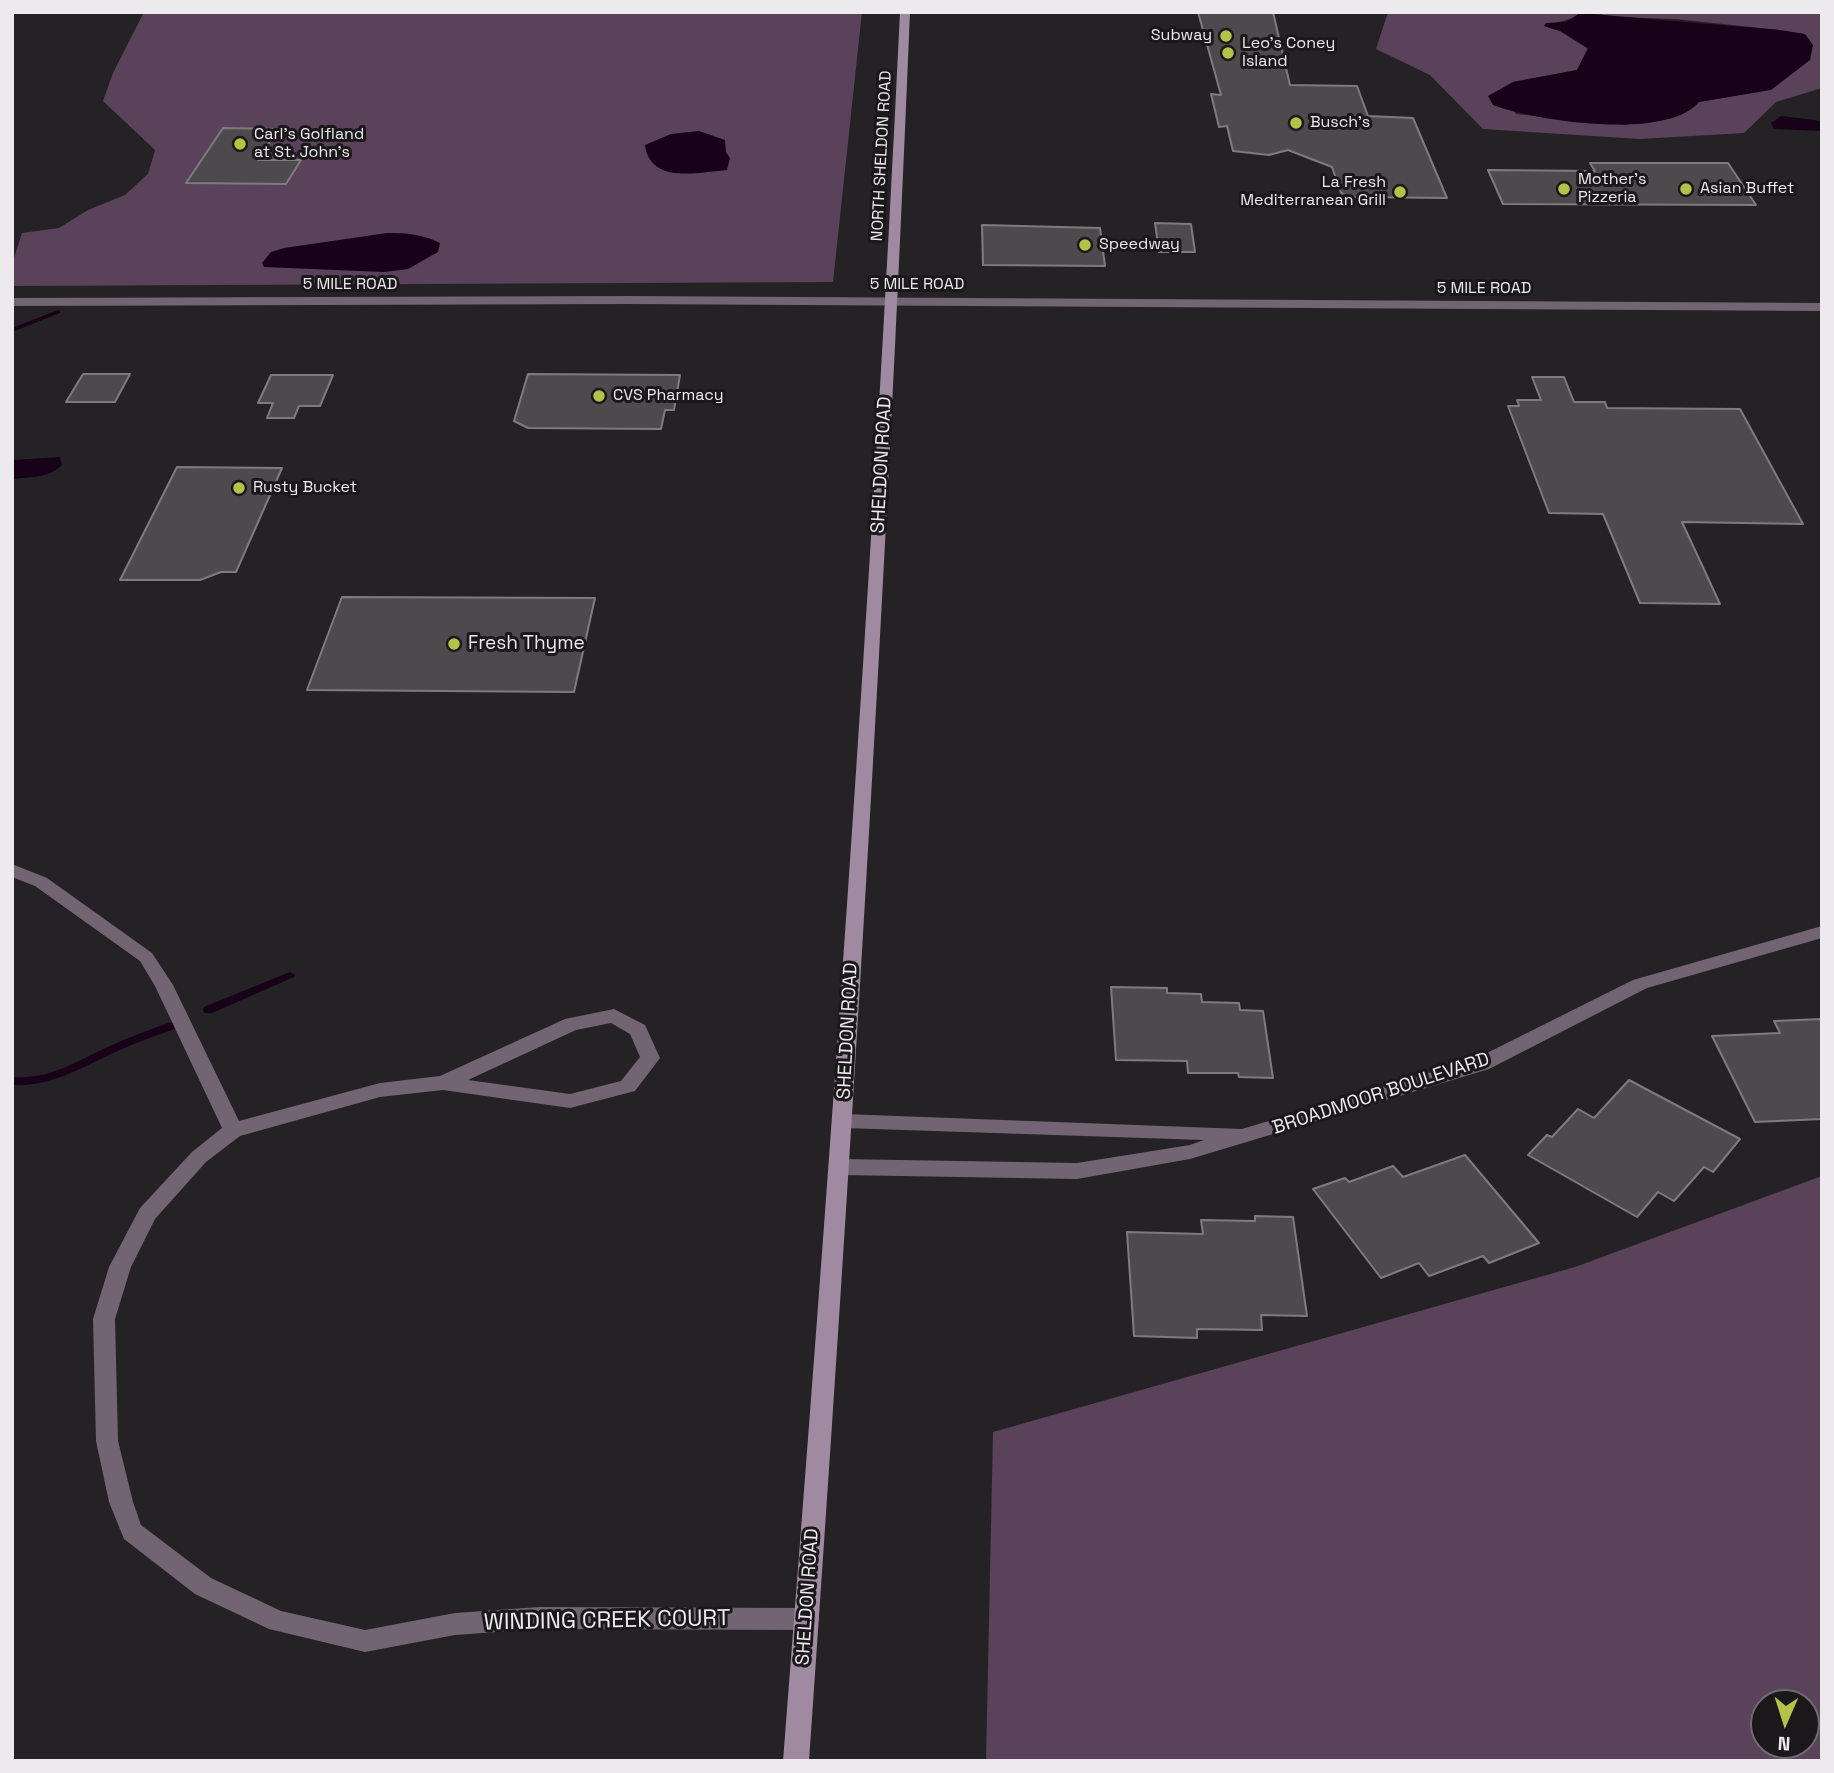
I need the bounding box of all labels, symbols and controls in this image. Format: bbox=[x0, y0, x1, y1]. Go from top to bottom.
place label: Subway bbox=[1151, 26, 1212, 46]
marker: Subway bbox=[1218, 28, 1234, 44]
place label: Leo's Coney Island bbox=[1242, 34, 1335, 72]
marker: Leo's Coney Island bbox=[1220, 45, 1236, 61]
street label: NORTH SHELDON ROAD bbox=[868, 70, 896, 242]
place label: Busch's bbox=[1310, 113, 1370, 133]
marker: Busch's bbox=[1288, 115, 1304, 131]
place label: Carl's Golfland at St. John's bbox=[254, 125, 364, 163]
marker: Carl's Golfland at St. John's bbox=[232, 136, 248, 152]
place label: Mother's Pizzeria bbox=[1578, 170, 1646, 208]
place label: La Fresh Mediterranean Grill bbox=[1240, 173, 1386, 211]
place label: Asian Buffet bbox=[1700, 179, 1794, 199]
marker: Mother's Pizzeria bbox=[1556, 181, 1572, 197]
marker: Asian Buffet bbox=[1678, 181, 1694, 197]
marker: La Fresh Mediterranean Grill bbox=[1392, 184, 1408, 200]
place label: Speedway bbox=[1099, 235, 1180, 255]
marker: Speedway bbox=[1077, 237, 1093, 253]
street label: 5 MILE ROAD bbox=[303, 275, 397, 295]
street label: 5 MILE ROAD bbox=[870, 275, 964, 295]
street label: 5 MILE ROAD bbox=[1437, 279, 1531, 299]
place label: CVS Pharmacy bbox=[613, 386, 724, 406]
marker: CVS Pharmacy bbox=[591, 388, 607, 404]
street label: SHELDON ROAD bbox=[867, 396, 897, 534]
place label: Rusty Bucket bbox=[253, 478, 357, 498]
marker: Rusty Bucket bbox=[231, 480, 247, 496]
place label: Fresh Thyme bbox=[468, 633, 585, 655]
marker: Fresh Thyme bbox=[446, 636, 462, 652]
street label: SHELDON ROAD bbox=[833, 962, 863, 1100]
street label: BROADMOOR BOULEVARD bbox=[1270, 1048, 1492, 1140]
street label: SHELDON ROAD bbox=[792, 1528, 824, 1666]
street label: WINDING CREEK COURT bbox=[483, 1605, 731, 1637]
north arrow bbox=[1750, 1689, 1820, 1759]
text: N bbox=[1777, 1731, 1791, 1756]

